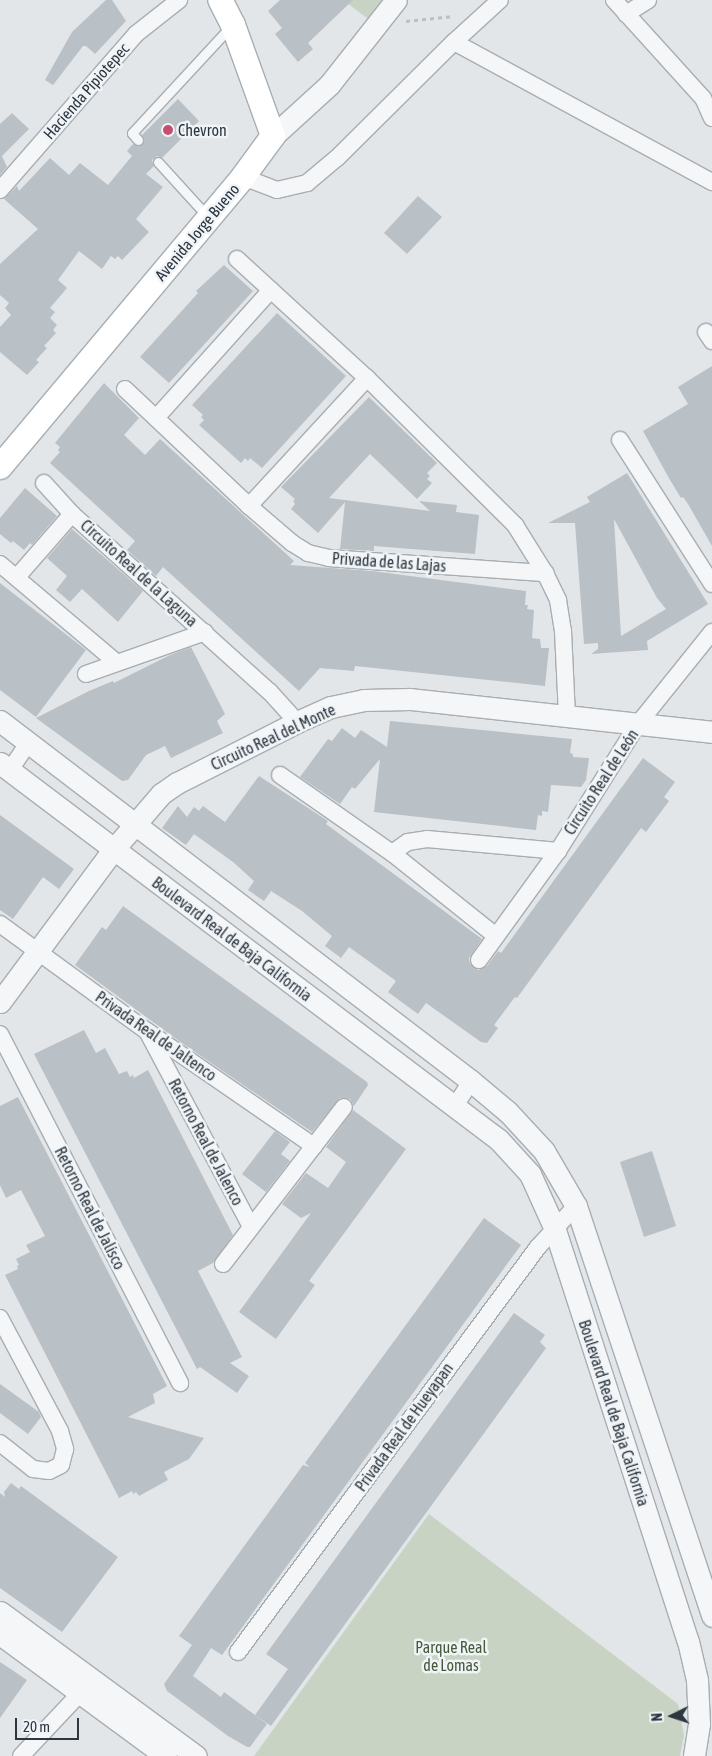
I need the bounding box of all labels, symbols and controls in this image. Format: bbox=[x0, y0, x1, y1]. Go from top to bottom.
street label: Hacienda Pipiotepec bbox=[39, 39, 133, 143]
place label: Chevron bbox=[178, 120, 227, 140]
marker: Chevron bbox=[162, 124, 174, 136]
street label: Avenida Jorge Bueno bbox=[151, 180, 243, 284]
street label: Circuito Real de la Laguna bbox=[77, 515, 201, 631]
street label: Privada de las Lajas bbox=[331, 548, 447, 576]
street label: Circuito Real del Monte bbox=[208, 700, 338, 774]
street label: Circuito Real de León bbox=[560, 726, 642, 838]
street label: Boulevard Real de Baja California bbox=[148, 873, 316, 1005]
street label: Privada Real de Jaltenco bbox=[92, 987, 220, 1085]
street label: Retorno Real de Jalenco bbox=[164, 1075, 248, 1209]
street label: Retorno Real de Jalísco bbox=[51, 1143, 129, 1273]
street label: Boulevard Real de Baja California bbox=[575, 1317, 653, 1509]
street label: Privada Real de Hueyapan bbox=[351, 1359, 457, 1495]
park label: Parque Real de Lomas bbox=[415, 1637, 487, 1675]
north arrow bbox=[647, 1691, 697, 1741]
scale bar bbox=[18, 1708, 81, 1740]
text: N bbox=[649, 1712, 665, 1722]
text: 20 m bbox=[23, 1718, 50, 1735]

